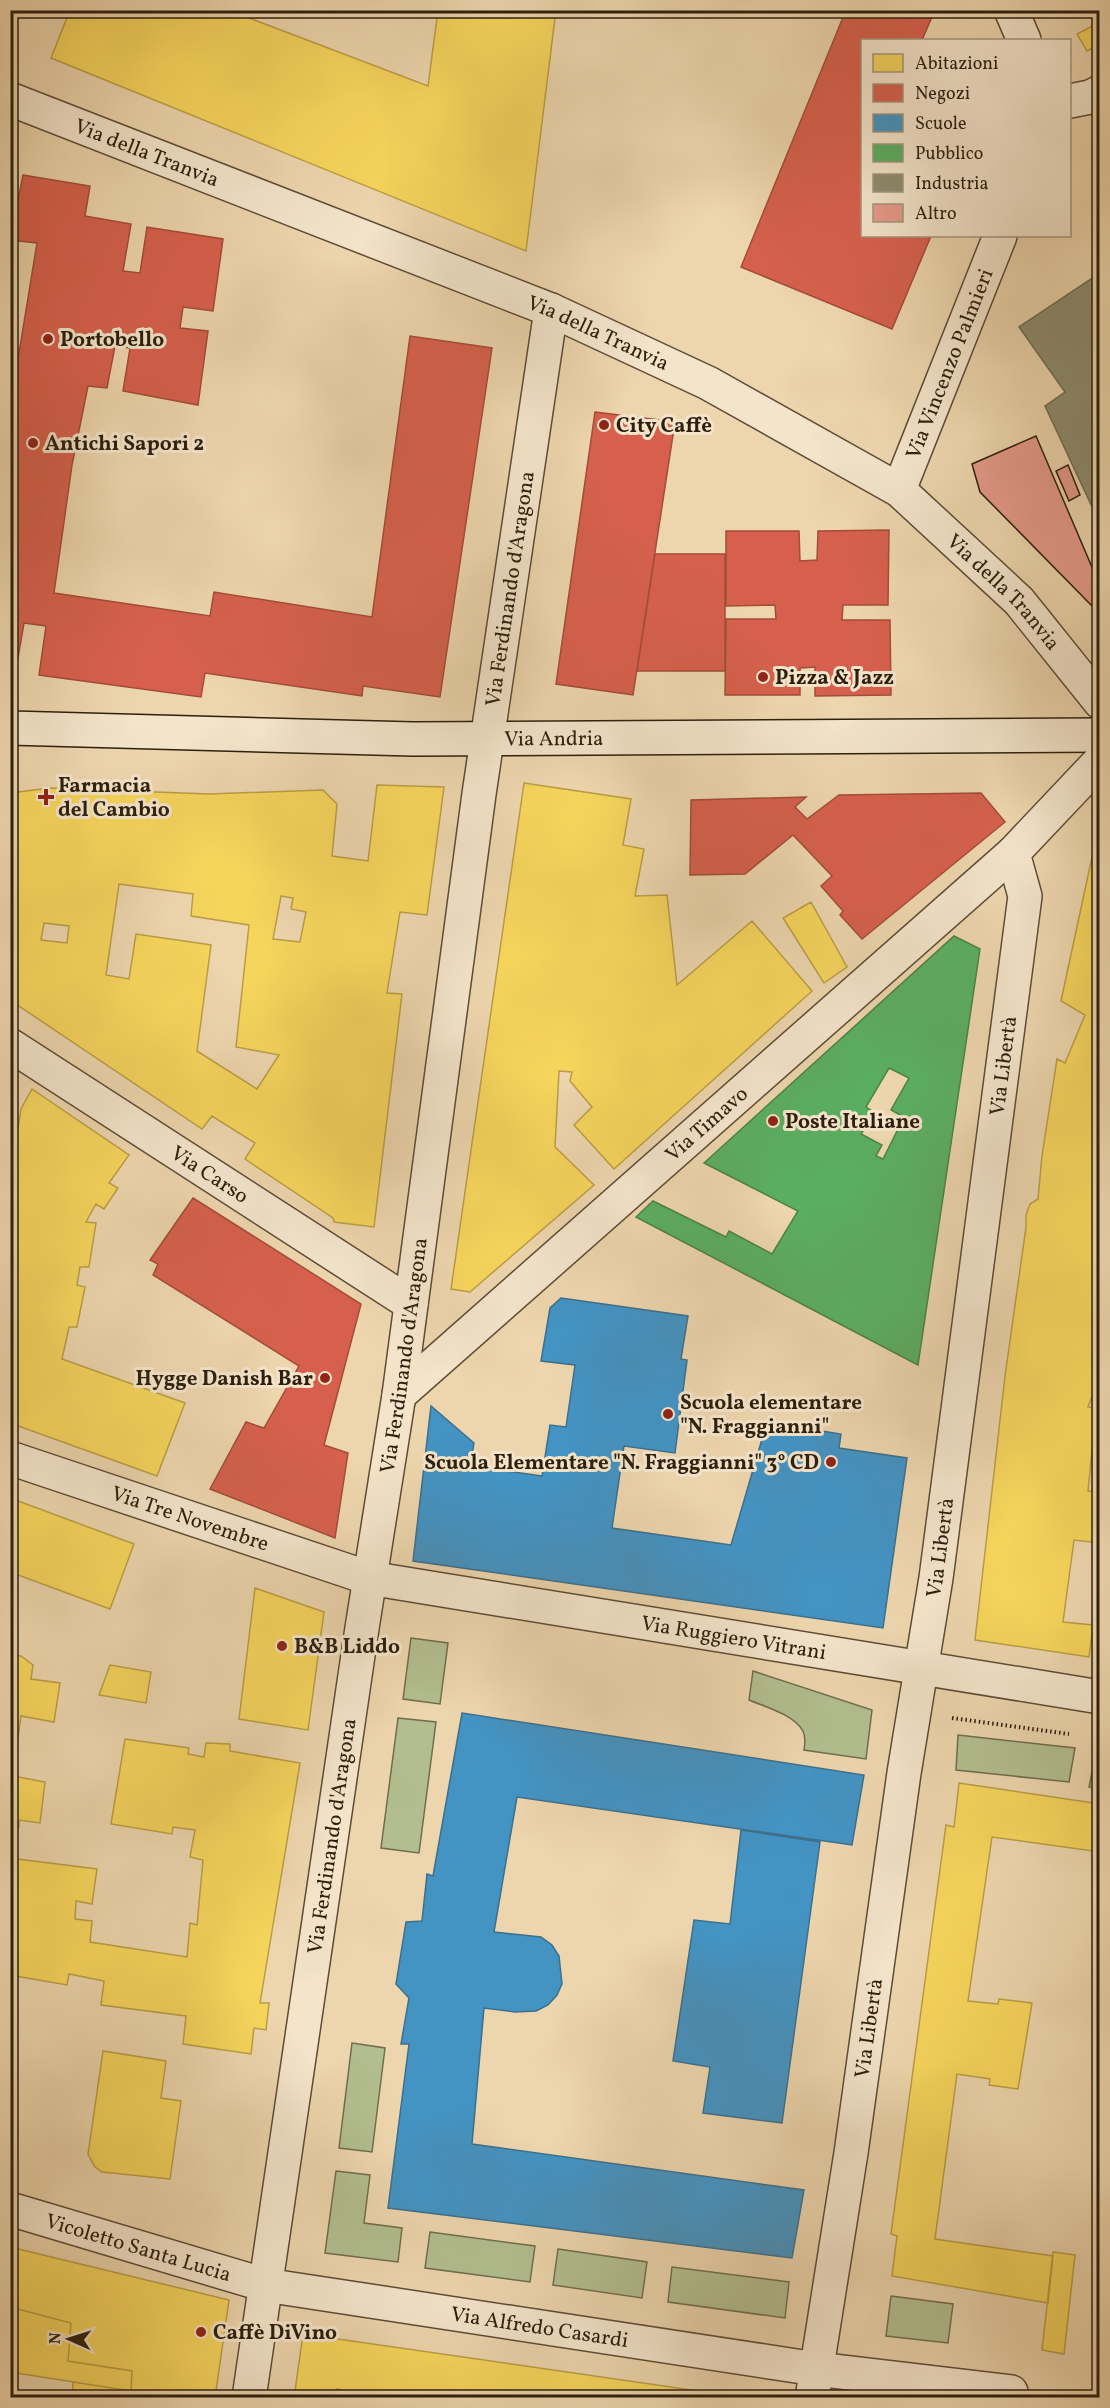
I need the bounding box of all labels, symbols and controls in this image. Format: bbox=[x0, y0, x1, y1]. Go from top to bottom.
legend bbox=[861, 39, 1071, 237]
text: Abitazioni bbox=[915, 52, 998, 77]
text: Negozi bbox=[915, 82, 970, 107]
street label: Via della Tranvia bbox=[70, 112, 223, 195]
text: Scuole bbox=[915, 112, 966, 137]
text: Pubblico bbox=[915, 142, 983, 167]
text: Industria bbox=[915, 172, 988, 197]
text: Altro bbox=[915, 202, 957, 227]
street label: Via Vincenzo Palmieri bbox=[900, 265, 1002, 464]
street label: Via della Tranvia bbox=[523, 289, 673, 379]
place label: Portobello bbox=[60, 326, 164, 355]
marker: Portobello bbox=[41, 332, 55, 346]
place label: City Caffè bbox=[616, 412, 712, 441]
marker: City Caffè bbox=[597, 418, 611, 432]
place label: Antichi Sapori 2 bbox=[45, 430, 204, 459]
marker: Antichi Sapori 2 bbox=[26, 436, 40, 450]
street label: Via Ferdinando d'Aragona bbox=[479, 469, 543, 709]
street label: Via della Tranvia bbox=[939, 528, 1066, 657]
place label: Pizza & Jazz bbox=[775, 664, 894, 693]
marker: Pizza & Jazz bbox=[756, 670, 770, 684]
street label: Via Andria bbox=[504, 725, 604, 754]
place label: Farmacia del Cambio bbox=[58, 772, 170, 825]
marker: Farmacia del Cambio bbox=[39, 790, 53, 804]
street label: Via Libertà bbox=[983, 1014, 1025, 1118]
street label: Via Timavo bbox=[660, 1080, 755, 1169]
place label: Poste Italiane bbox=[785, 1108, 920, 1137]
marker: Poste Italiane bbox=[766, 1114, 780, 1128]
street label: Via Carso bbox=[164, 1139, 254, 1211]
street label: Via Ferdinando d'Aragona bbox=[374, 1236, 436, 1476]
place label: Hygge Danish Bar bbox=[136, 1365, 313, 1394]
marker: Hygge Danish Bar bbox=[318, 1371, 332, 1385]
place label: Scuola elementare "N. Fraggianni" bbox=[680, 1389, 862, 1442]
marker: Scuola elementare "N. Fraggianni" bbox=[661, 1407, 675, 1421]
place label: Scuola Elementare "N. Fraggianni" 3° CD bbox=[424, 1449, 819, 1478]
marker: Scuola Elementare "N. Fraggianni" 3° CD bbox=[824, 1455, 838, 1469]
street label: Via Tre Novembre bbox=[107, 1480, 272, 1559]
street label: Via Libertà bbox=[920, 1496, 962, 1600]
street label: Via Ruggiero Vitrani bbox=[639, 1609, 828, 1668]
place label: B&B Liddo bbox=[294, 1633, 400, 1662]
marker: B&B Liddo bbox=[275, 1639, 289, 1653]
street label: Via Ferdinando d'Aragona bbox=[301, 1716, 365, 1956]
street label: Via Libertà bbox=[849, 1977, 891, 2080]
street label: Vicoletto Santa Lucia bbox=[42, 2207, 234, 2290]
street label: Via Alfredo Casardi bbox=[449, 2301, 630, 2356]
north arrow bbox=[39, 2309, 99, 2369]
place label: Caffè DiVino bbox=[213, 2319, 337, 2348]
marker: Caffè DiVino bbox=[194, 2325, 208, 2339]
text: N bbox=[45, 2332, 67, 2345]

